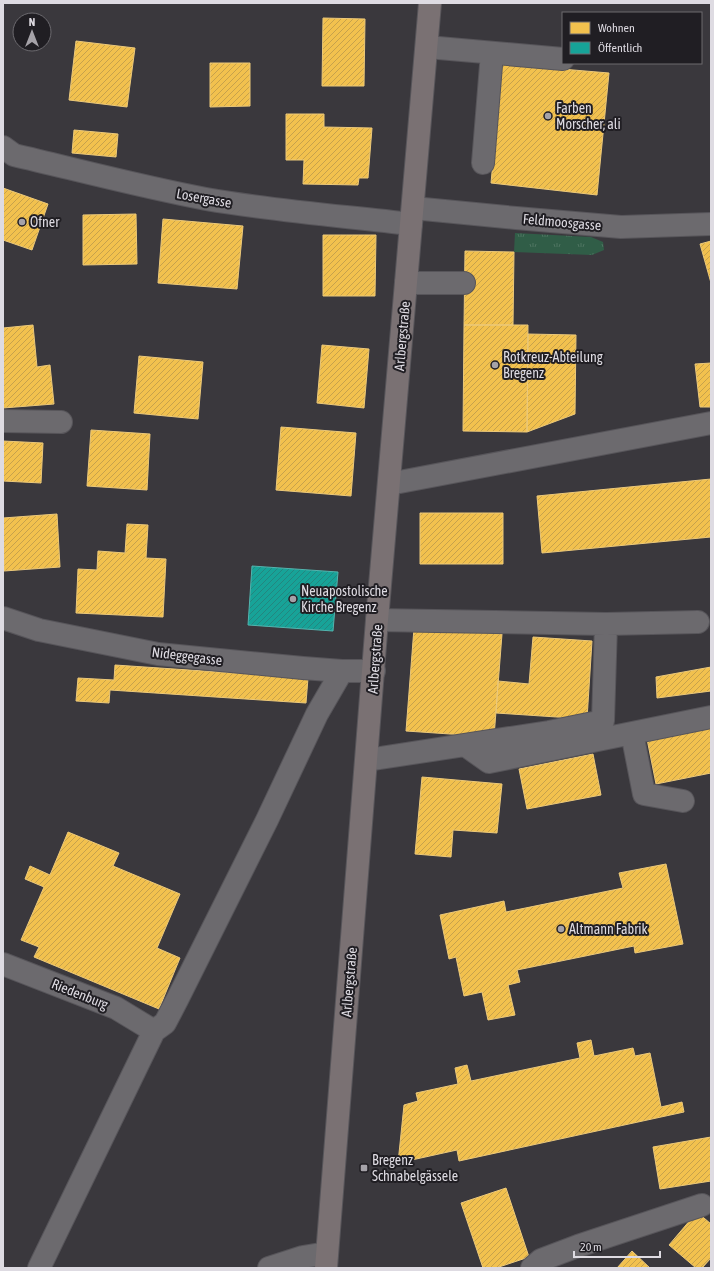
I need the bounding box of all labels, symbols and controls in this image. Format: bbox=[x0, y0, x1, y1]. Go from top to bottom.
north arrow bbox=[12, 12, 52, 52]
legend bbox=[562, 12, 702, 64]
text: N bbox=[29, 16, 35, 28]
text: Wohnen bbox=[598, 21, 635, 35]
text: Öffentlich bbox=[598, 41, 642, 55]
place label: Farben Morscher, ali bbox=[556, 100, 621, 132]
marker: Farben Morscher, ali bbox=[543, 111, 553, 121]
street label: Losergasse bbox=[175, 185, 233, 211]
street label: Feldmoosgasse bbox=[522, 211, 602, 233]
place label: Ofner bbox=[30, 214, 60, 230]
marker: Ofner bbox=[17, 217, 27, 227]
street label: Arlbergstraße bbox=[391, 301, 413, 371]
place label: Rotkreuz-Abteilung Bregenz bbox=[503, 349, 603, 381]
marker: Rotkreuz-Abteilung Bregenz bbox=[490, 360, 500, 370]
place label: Neuapostolische Kirche Bregenz bbox=[301, 583, 388, 615]
marker: Neuapostolische Kirche Bregenz bbox=[288, 594, 298, 604]
street label: Arlbergstraße bbox=[365, 624, 385, 694]
street label: Nideggegasse bbox=[151, 644, 223, 668]
place label: Altmann Fabrik bbox=[569, 921, 648, 937]
marker: Altmann Fabrik bbox=[556, 924, 566, 934]
street label: Arlbergstraße bbox=[338, 947, 360, 1017]
street label: Riedenburg bbox=[49, 975, 111, 1013]
place label: Bregenz Schnabelgässele bbox=[372, 1152, 458, 1184]
marker: Bregenz Schnabelgässele bbox=[359, 1163, 369, 1173]
scale bar bbox=[574, 1233, 660, 1259]
text: 20 m bbox=[580, 1240, 602, 1254]

